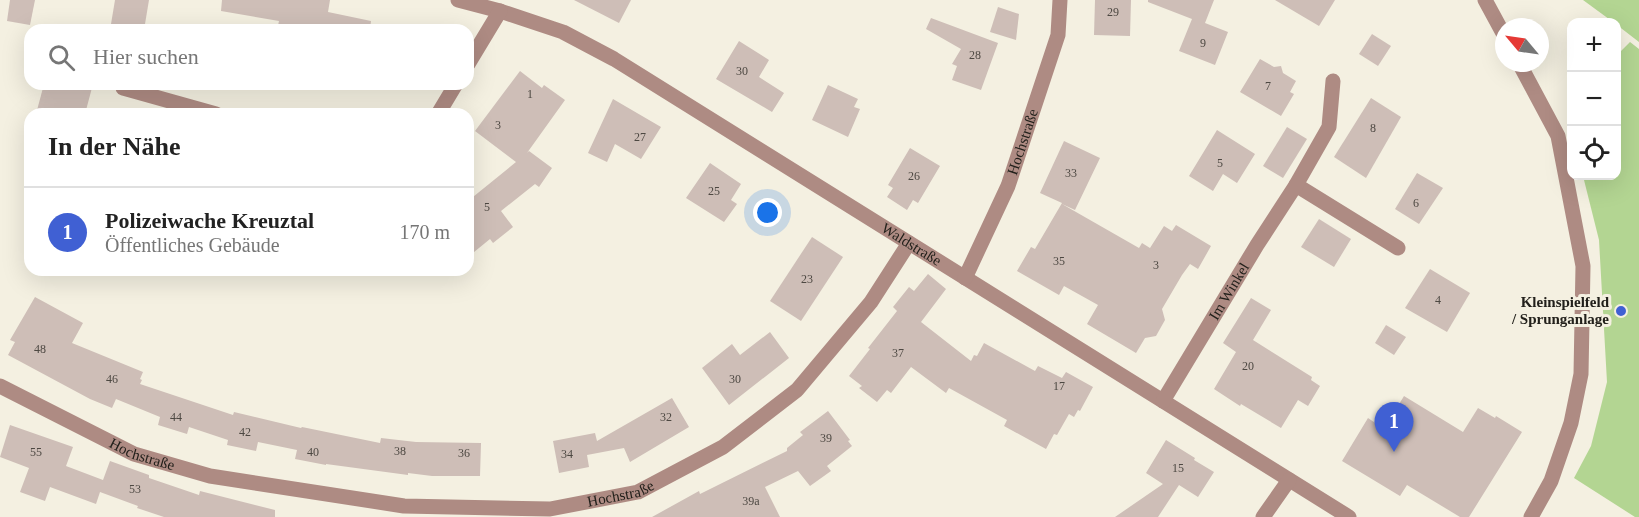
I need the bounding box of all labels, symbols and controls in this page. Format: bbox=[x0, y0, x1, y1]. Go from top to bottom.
house number: 29 bbox=[1107, 5, 1119, 19]
north arrow bbox=[1495, 18, 1549, 72]
map controls bbox=[1567, 18, 1621, 180]
button: + bbox=[1567, 18, 1621, 72]
search box bbox=[24, 24, 474, 90]
house number: 9 bbox=[1200, 36, 1206, 50]
icon: search bbox=[45, 41, 78, 74]
text: Hier suchen bbox=[93, 44, 199, 69]
house number: 28 bbox=[969, 48, 981, 62]
house number: 30 bbox=[736, 64, 748, 78]
button: − bbox=[1567, 72, 1621, 126]
house number: 7 bbox=[1265, 79, 1271, 93]
house number: 1 bbox=[527, 87, 533, 101]
street label: Hochstraße bbox=[1004, 107, 1041, 177]
house number: 3 bbox=[495, 118, 501, 132]
house number: 8 bbox=[1370, 121, 1376, 135]
button: locate bbox=[1567, 126, 1621, 180]
house number: 27 bbox=[634, 130, 646, 144]
text: In der Nähe bbox=[48, 132, 180, 161]
house number: 5 bbox=[1217, 156, 1223, 170]
house number: 33 bbox=[1065, 166, 1077, 180]
house number: 26 bbox=[908, 169, 920, 183]
house number: 25 bbox=[708, 184, 720, 198]
house number: 6 bbox=[1413, 196, 1419, 210]
your location bbox=[753, 198, 782, 227]
house number: 5 bbox=[484, 200, 490, 214]
text: Polizeiwache Kreuztal bbox=[105, 208, 314, 233]
street label: Waldstraße bbox=[879, 220, 944, 269]
text: 1 bbox=[63, 221, 73, 243]
text: 170 m bbox=[399, 221, 450, 243]
text: Öffentliches Gebäude bbox=[105, 234, 280, 256]
house number: 35 bbox=[1053, 254, 1065, 268]
house number: 3 bbox=[1153, 258, 1159, 272]
street label: Im Winkel bbox=[1206, 260, 1252, 323]
house number: 23 bbox=[801, 272, 813, 286]
house number: 4 bbox=[1435, 293, 1441, 307]
place label: Kleinspielfeld / Sprunganlage bbox=[1511, 294, 1610, 327]
marker: Kleinspielfeld / Sprunganlage bbox=[1614, 304, 1628, 318]
house number: 48 bbox=[34, 342, 46, 356]
house number: 37 bbox=[892, 346, 904, 360]
house number: 20 bbox=[1242, 359, 1254, 373]
house number: 46 bbox=[106, 372, 118, 386]
house number: 30 bbox=[729, 372, 741, 386]
house number: 17 bbox=[1053, 379, 1065, 393]
pin: 1 bbox=[1374, 402, 1414, 452]
house number: 44 bbox=[170, 410, 182, 424]
house number: 32 bbox=[660, 410, 672, 424]
house number: 42 bbox=[239, 425, 251, 439]
house number: 39 bbox=[820, 431, 832, 445]
street label: Hochstraße bbox=[107, 435, 177, 473]
house number: 38 bbox=[394, 444, 406, 458]
house number: 55 bbox=[30, 445, 42, 459]
house number: 40 bbox=[307, 445, 319, 459]
house number: 36 bbox=[458, 446, 470, 460]
house number: 34 bbox=[561, 447, 573, 461]
house number: 15 bbox=[1172, 461, 1184, 475]
street label: Hochstraße bbox=[586, 477, 657, 510]
house number: 53 bbox=[129, 482, 141, 496]
house number: 39a bbox=[742, 494, 760, 508]

